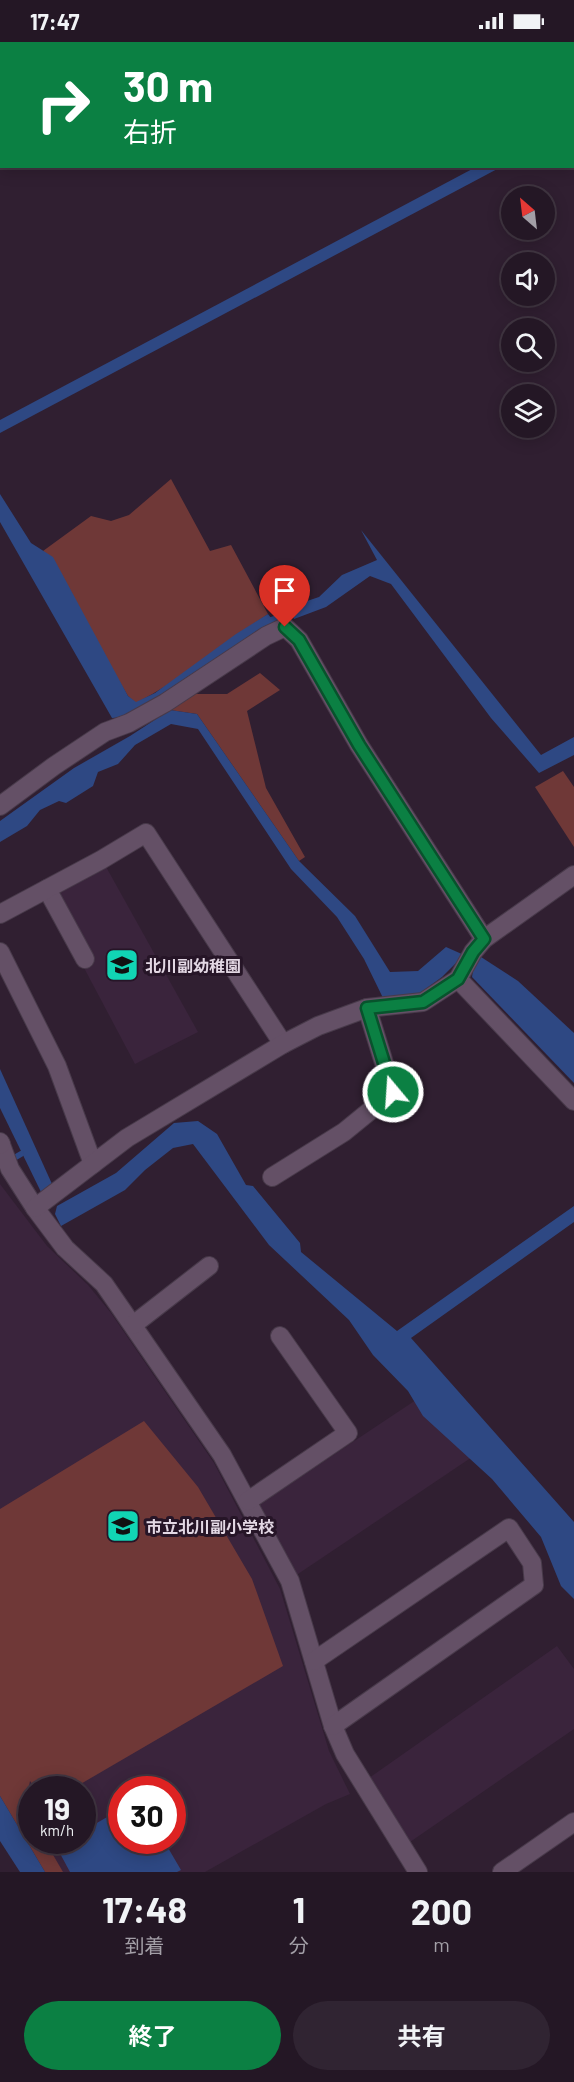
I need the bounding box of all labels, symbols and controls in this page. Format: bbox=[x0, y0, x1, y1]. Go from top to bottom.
text: 17:47 bbox=[30, 8, 79, 34]
text: 30 m bbox=[123, 60, 213, 110]
icon: right bbox=[24, 66, 102, 144]
text: 右折 bbox=[123, 115, 177, 147]
north arrow bbox=[501, 186, 555, 240]
map controls bbox=[501, 186, 555, 438]
button: sound bbox=[501, 252, 555, 306]
button: search bbox=[501, 318, 555, 372]
button: layers bbox=[501, 384, 555, 438]
pin bbox=[259, 565, 310, 627]
icon: arrive bbox=[268, 574, 301, 607]
school or university icon: 北川副幼稚園 bbox=[104, 947, 140, 983]
place label: 北川副幼稚園 bbox=[145, 956, 241, 975]
position arrow bbox=[361, 1060, 425, 1124]
school or university icon: 市立北川副小学校 bbox=[105, 1508, 141, 1544]
place label: 市立北川副小学校 bbox=[146, 1517, 274, 1536]
speed limit sign: 30 bbox=[108, 1776, 186, 1854]
text: 19 bbox=[44, 1790, 70, 1826]
text: km/h bbox=[40, 1821, 74, 1839]
text: 17:48 bbox=[102, 1887, 187, 1930]
text: 1 bbox=[293, 1887, 305, 1930]
text: 200 bbox=[411, 1889, 472, 1932]
text: m bbox=[433, 1932, 450, 1956]
text: 到着 bbox=[124, 1933, 164, 1957]
text: 分 bbox=[289, 1933, 309, 1957]
button: 終了 bbox=[24, 2001, 281, 2070]
button: 共有 bbox=[293, 2001, 550, 2070]

